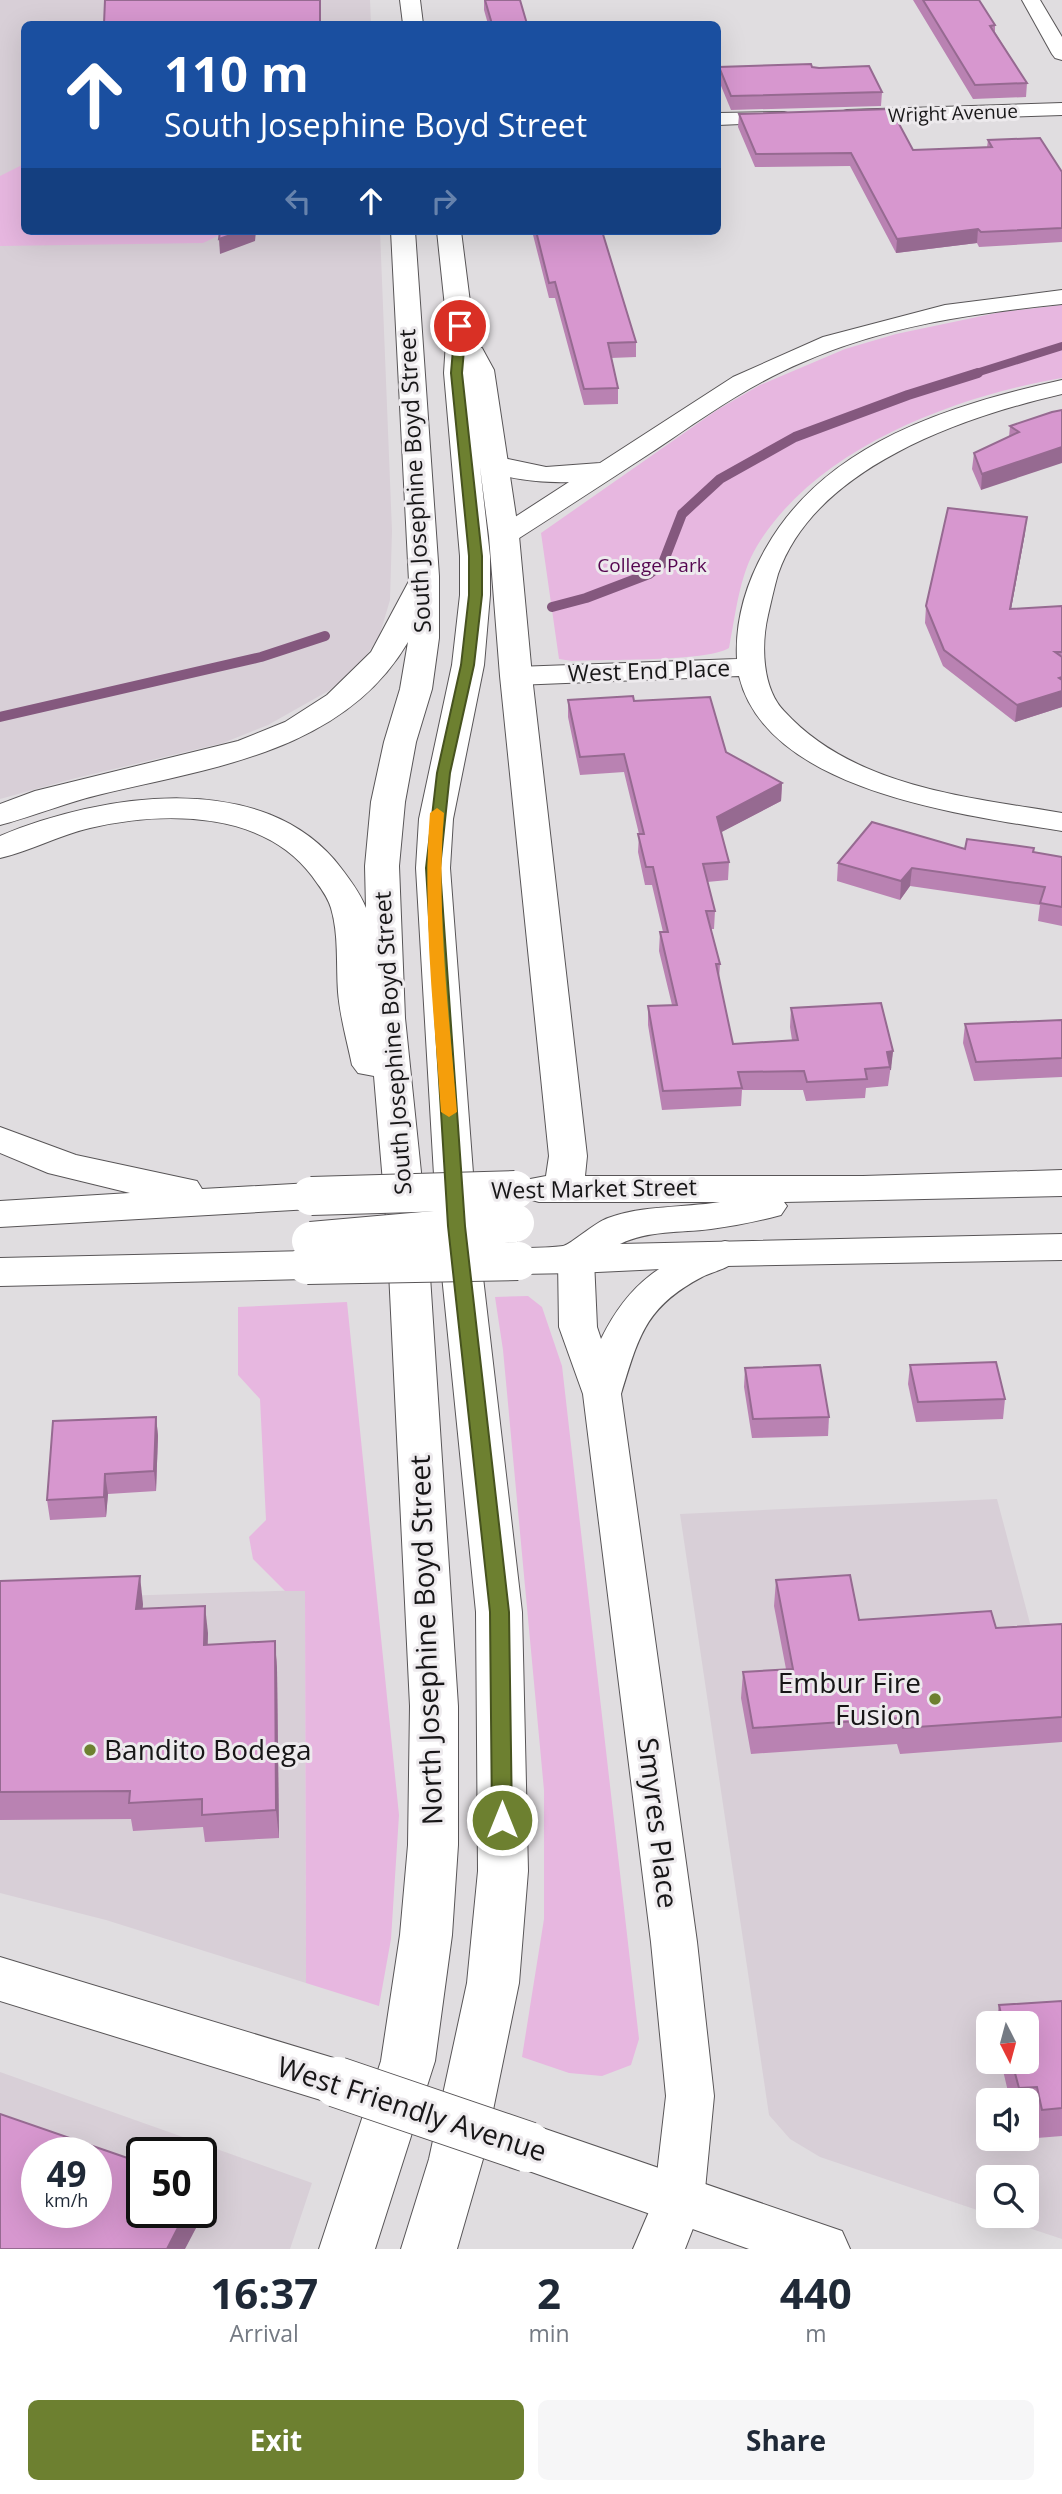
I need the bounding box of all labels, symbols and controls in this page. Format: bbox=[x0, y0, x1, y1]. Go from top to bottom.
text: 110 m bbox=[164, 40, 309, 106]
icon: ahead bbox=[49, 49, 140, 140]
street label: Wright Avenue bbox=[888, 98, 1018, 128]
text: South Josephine Boyd Street bbox=[164, 103, 587, 146]
icon: left bbox=[279, 182, 317, 220]
icon: ahead bbox=[352, 182, 390, 220]
icon: right bbox=[425, 182, 463, 220]
pin bbox=[430, 296, 490, 356]
icon: arrive bbox=[441, 307, 479, 345]
street label: South Josephine Boyd Street bbox=[390, 328, 438, 634]
park label: College Park bbox=[597, 552, 707, 578]
street label: West End Place bbox=[567, 651, 731, 689]
street label: South Josephine Boyd Street bbox=[365, 890, 419, 1196]
street label: West Market Street bbox=[491, 1170, 697, 1206]
street label: North Josephine Boyd Street bbox=[400, 1454, 450, 1826]
place label: Embur Fire Fusion bbox=[778, 1663, 921, 1733]
marker: Embur Fire Fusion bbox=[927, 1691, 943, 1707]
place label: Bandito Bodega bbox=[104, 1730, 312, 1768]
street label: Smyres Place bbox=[630, 1735, 688, 1910]
marker: Bandito Bodega bbox=[82, 1742, 98, 1758]
position arrow bbox=[465, 1783, 539, 1857]
north arrow bbox=[976, 2011, 1040, 2074]
map controls bbox=[976, 2011, 1039, 2228]
street label: West Friendly Avenue bbox=[273, 2047, 552, 2170]
button: sound bbox=[976, 2088, 1039, 2151]
speed limit sign: 50 bbox=[126, 2137, 217, 2228]
text: 49 bbox=[46, 2150, 87, 2197]
button: search bbox=[976, 2165, 1039, 2228]
text: km/h bbox=[45, 2188, 88, 2212]
text: 16:37 bbox=[210, 2264, 318, 2321]
text: 2 bbox=[537, 2264, 561, 2321]
text: 440 bbox=[780, 2264, 852, 2321]
text: Arrival bbox=[230, 2317, 299, 2349]
text: min bbox=[528, 2317, 570, 2349]
text: m bbox=[805, 2317, 826, 2349]
button: Exit bbox=[28, 2400, 524, 2480]
button: Share bbox=[538, 2400, 1034, 2480]

